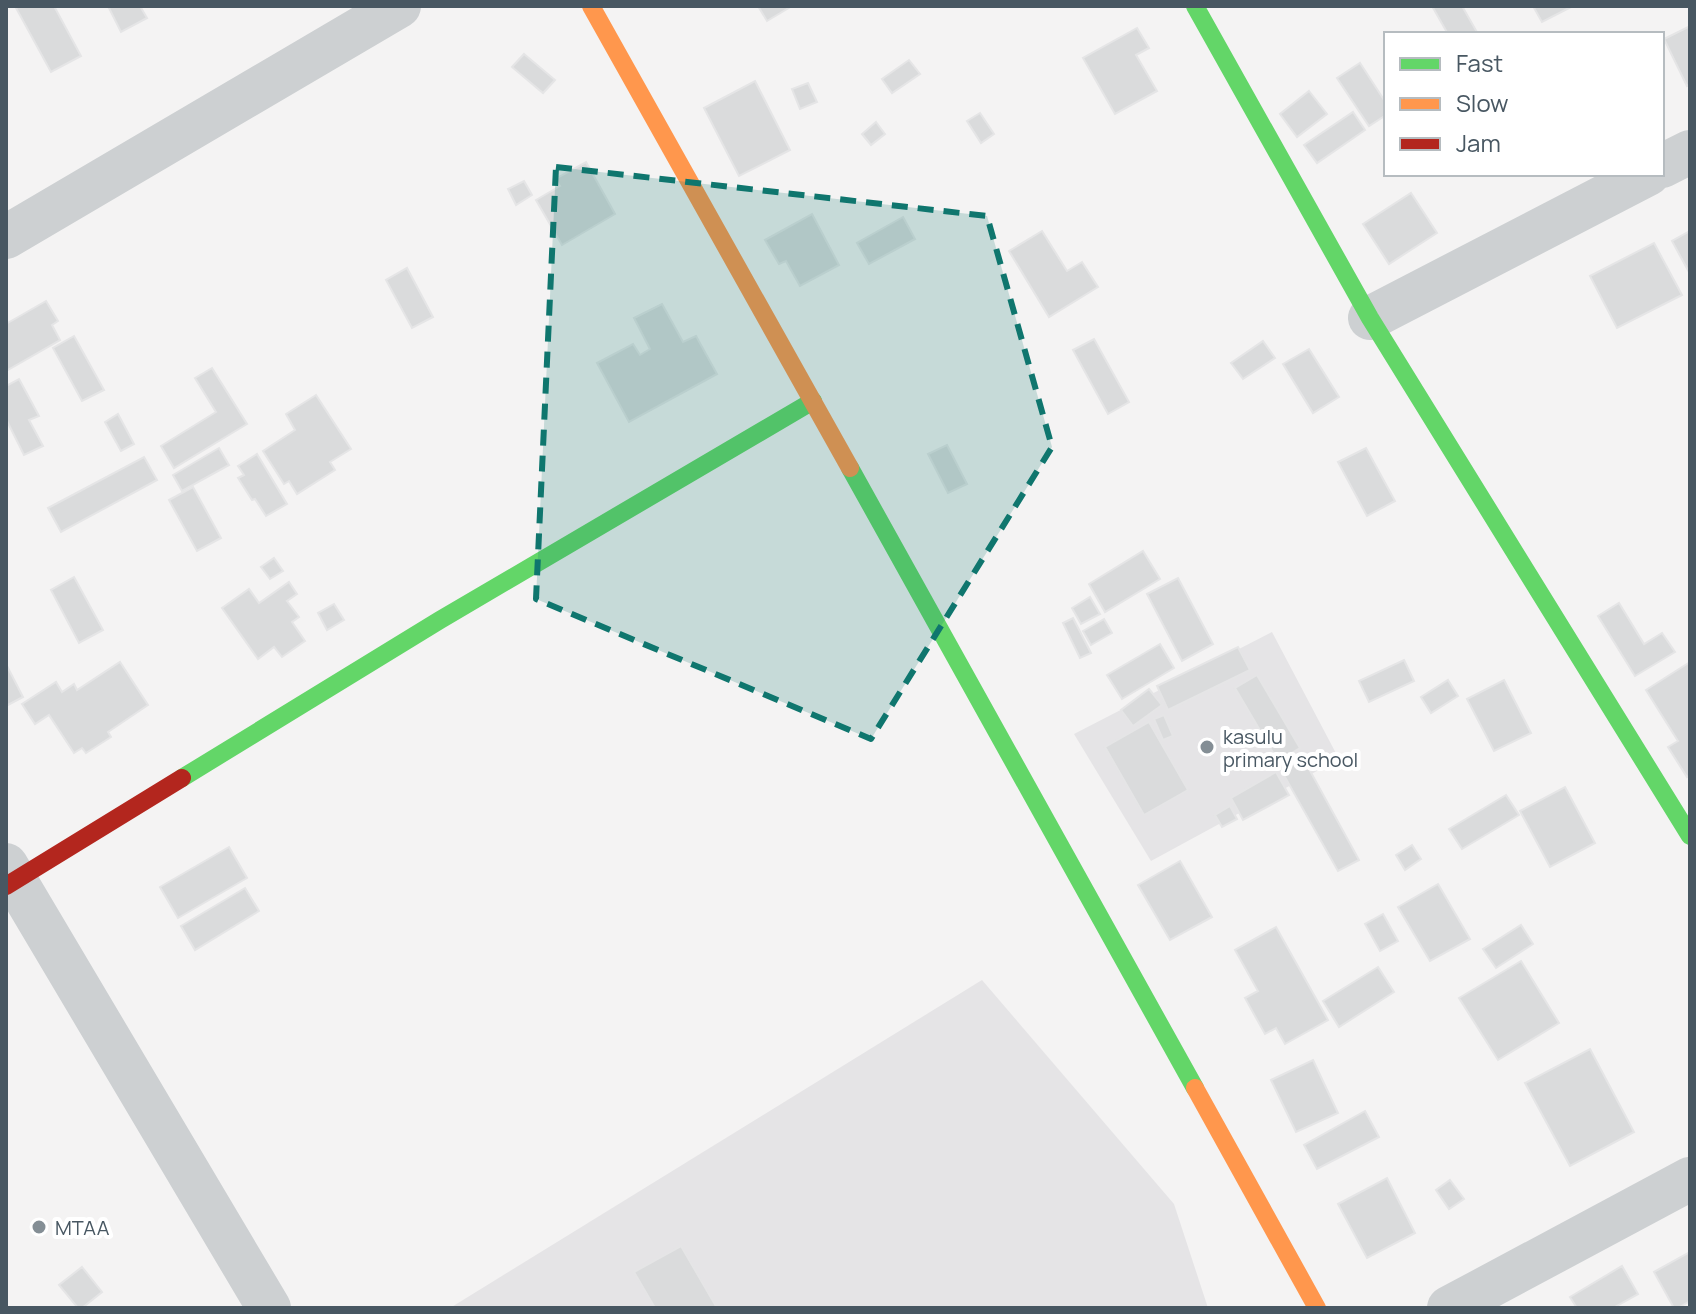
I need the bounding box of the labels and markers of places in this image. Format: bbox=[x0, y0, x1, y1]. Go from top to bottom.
place label: kasulu primary school bbox=[1223, 723, 1358, 773]
marker: kasulu primary school bbox=[1198, 738, 1216, 756]
place label: MTAA bbox=[55, 1214, 110, 1241]
marker: MTAA bbox=[30, 1218, 48, 1236]

